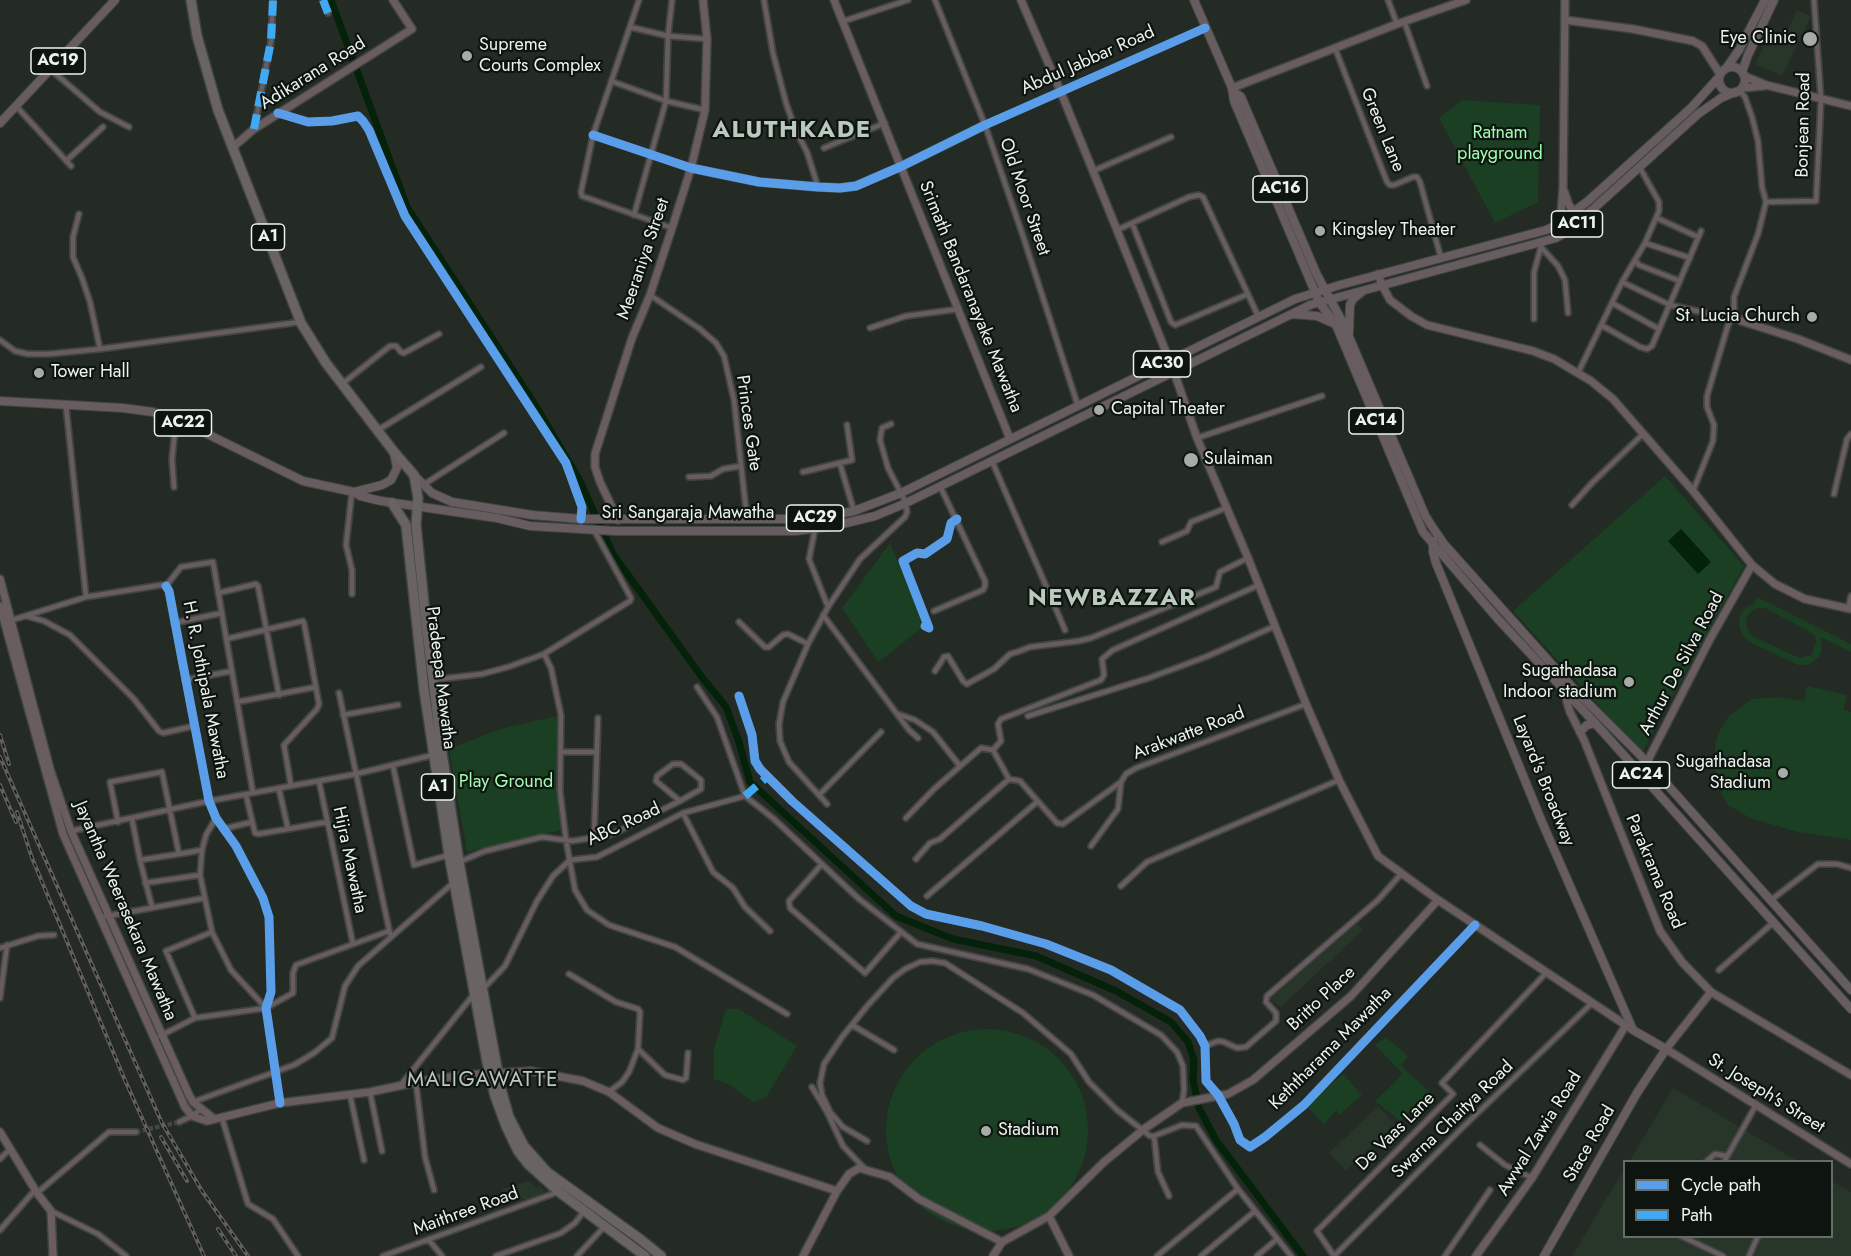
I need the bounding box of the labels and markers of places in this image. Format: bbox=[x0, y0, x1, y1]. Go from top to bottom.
place label: Eye Clinic bbox=[1720, 28, 1796, 50]
marker: Eye Clinic bbox=[1801, 30, 1819, 48]
place label: Supreme Courts Complex bbox=[479, 35, 601, 78]
marker: Supreme Courts Complex bbox=[460, 49, 474, 63]
place label: Kingsley Theater bbox=[1332, 220, 1456, 242]
marker: Kingsley Theater bbox=[1313, 224, 1327, 238]
place label: St. Lucia Church bbox=[1675, 306, 1800, 328]
marker: St. Lucia Church bbox=[1805, 310, 1819, 324]
place label: Tower Hall bbox=[51, 362, 130, 384]
marker: Tower Hall bbox=[32, 366, 46, 380]
place label: Capital Theater bbox=[1111, 399, 1225, 421]
marker: Capital Theater bbox=[1092, 403, 1106, 417]
place label: Sulaiman bbox=[1204, 449, 1273, 471]
marker: Sulaiman bbox=[1182, 451, 1200, 469]
place label: Sugathadasa Indoor stadium bbox=[1503, 661, 1617, 704]
marker: Sugathadasa Indoor stadium bbox=[1622, 675, 1636, 689]
place label: Sugathadasa Stadium bbox=[1676, 752, 1771, 795]
marker: Sugathadasa Stadium bbox=[1776, 766, 1790, 780]
place label: Stadium bbox=[998, 1120, 1059, 1142]
marker: Stadium bbox=[979, 1124, 993, 1138]

